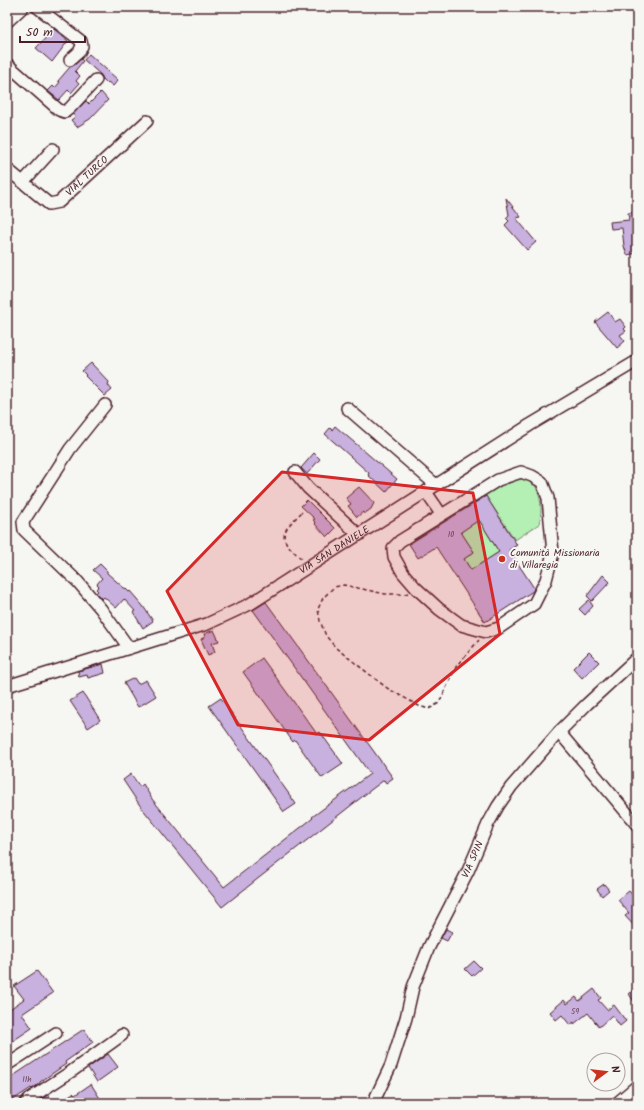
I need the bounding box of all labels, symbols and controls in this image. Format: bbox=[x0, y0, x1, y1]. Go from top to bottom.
scale bar bbox=[20, 18, 85, 44]
text: 50 m bbox=[26, 23, 53, 42]
street label: VIAL TURCO bbox=[62, 152, 112, 200]
street label: VIA SAN DANIELE bbox=[296, 521, 374, 578]
house number: 10 bbox=[448, 528, 454, 541]
place label: Comunità Missionaria di Villaregia bbox=[510, 545, 600, 573]
marker: Comunità Missionaria di Villaregia bbox=[497, 554, 507, 564]
street label: VIA SPIN bbox=[458, 838, 488, 881]
house number: 59 bbox=[571, 1005, 579, 1018]
north arrow bbox=[586, 1052, 626, 1092]
text: N bbox=[605, 1064, 624, 1075]
house number: 11h bbox=[22, 1073, 32, 1086]

